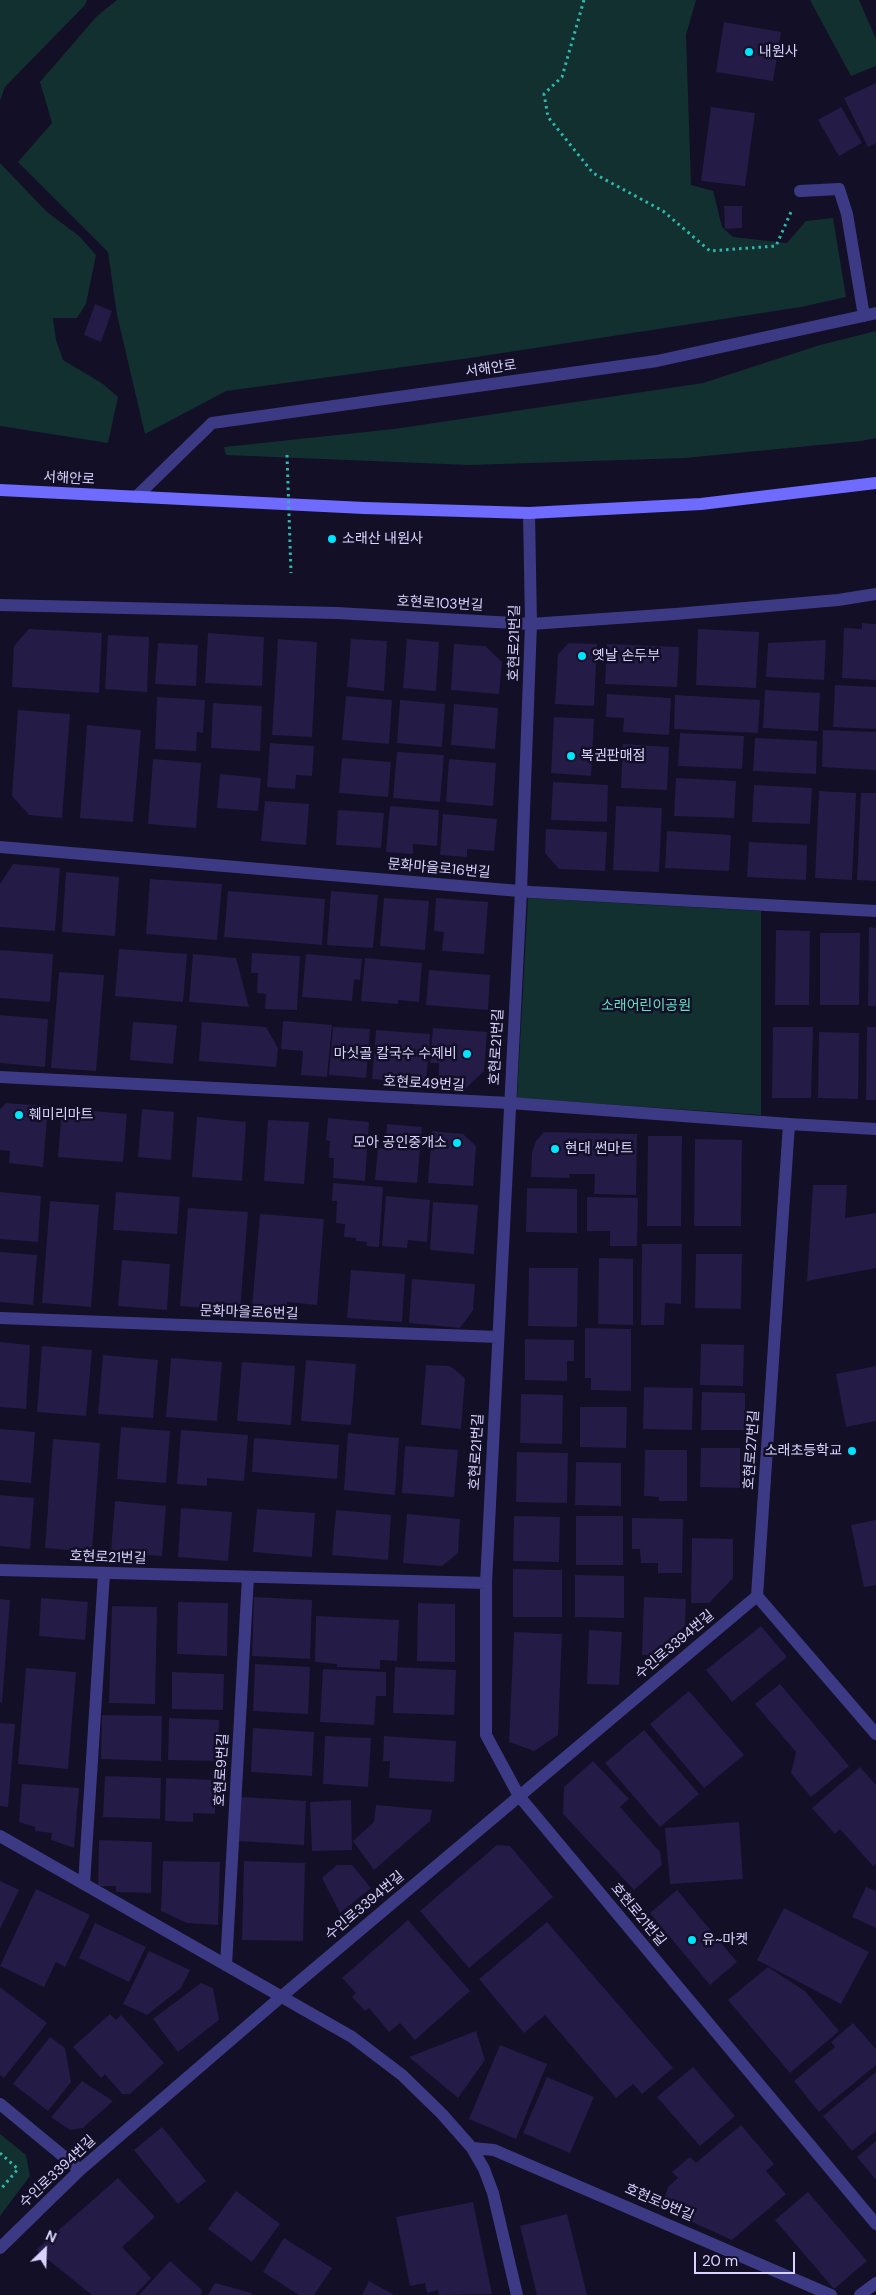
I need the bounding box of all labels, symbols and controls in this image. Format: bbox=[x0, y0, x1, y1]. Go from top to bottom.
place label: 내원사 bbox=[759, 44, 798, 60]
marker: 내원사 bbox=[743, 46, 755, 58]
street label: 서해안로 bbox=[464, 357, 518, 381]
street label: 서해안로 bbox=[43, 469, 95, 489]
place label: 소래산 내원사 bbox=[342, 531, 423, 547]
marker: 소래산 내원사 bbox=[326, 533, 338, 545]
street label: 호현로103번길 bbox=[396, 593, 484, 615]
street label: 호현로21번길 bbox=[506, 604, 524, 682]
place label: 옛날 손두부 bbox=[592, 648, 660, 664]
marker: 옛날 손두부 bbox=[576, 650, 588, 662]
place label: 복권판매점 bbox=[581, 748, 645, 764]
marker: 복권판매점 bbox=[565, 750, 577, 762]
street label: 문화마을로16번길 bbox=[387, 856, 491, 882]
park label: 소래어린이공원 bbox=[601, 998, 691, 1014]
street label: 호현로21번길 bbox=[487, 1008, 507, 1086]
place label: 마싯골 칼국수 수제비 bbox=[334, 1046, 457, 1062]
marker: 마싯골 칼국수 수제비 bbox=[461, 1048, 473, 1060]
street label: 호현로49번길 bbox=[383, 1073, 465, 1095]
place label: 훼미리마트 bbox=[29, 1107, 93, 1123]
marker: 훼미리마트 bbox=[13, 1109, 25, 1121]
place label: 모아 공인중개소 bbox=[353, 1135, 447, 1151]
marker: 모아 공인중개소 bbox=[451, 1137, 463, 1149]
place label: 현대 썬마트 bbox=[565, 1141, 633, 1157]
marker: 현대 썬마트 bbox=[549, 1143, 561, 1155]
street label: 문화마을로6번길 bbox=[199, 1303, 299, 1323]
street label: 호현로27번길 bbox=[741, 1410, 763, 1490]
street label: 호현로21번길 bbox=[467, 1413, 487, 1491]
place label: 소래초등학교 bbox=[765, 1443, 842, 1459]
marker: 소래초등학교 bbox=[846, 1445, 858, 1457]
street label: 호현로21번길 bbox=[69, 1548, 147, 1568]
street label: 수인로3394번길 bbox=[632, 1607, 718, 1683]
street label: 호현로9번길 bbox=[212, 1733, 232, 1807]
street label: 수인로3394번길 bbox=[322, 1868, 408, 1944]
street label: 호현로21번길 bbox=[607, 1880, 669, 1950]
place label: 유~마켓 bbox=[702, 1932, 748, 1948]
marker: 유~마켓 bbox=[686, 1934, 698, 1946]
street label: 수인로3394번길 bbox=[16, 2132, 100, 2212]
street label: 호현로9번길 bbox=[622, 2181, 696, 2225]
north arrow bbox=[20, 2225, 70, 2275]
text: N bbox=[43, 2226, 59, 2247]
scale bar bbox=[696, 2242, 797, 2274]
text: 20 m bbox=[702, 2251, 738, 2271]

